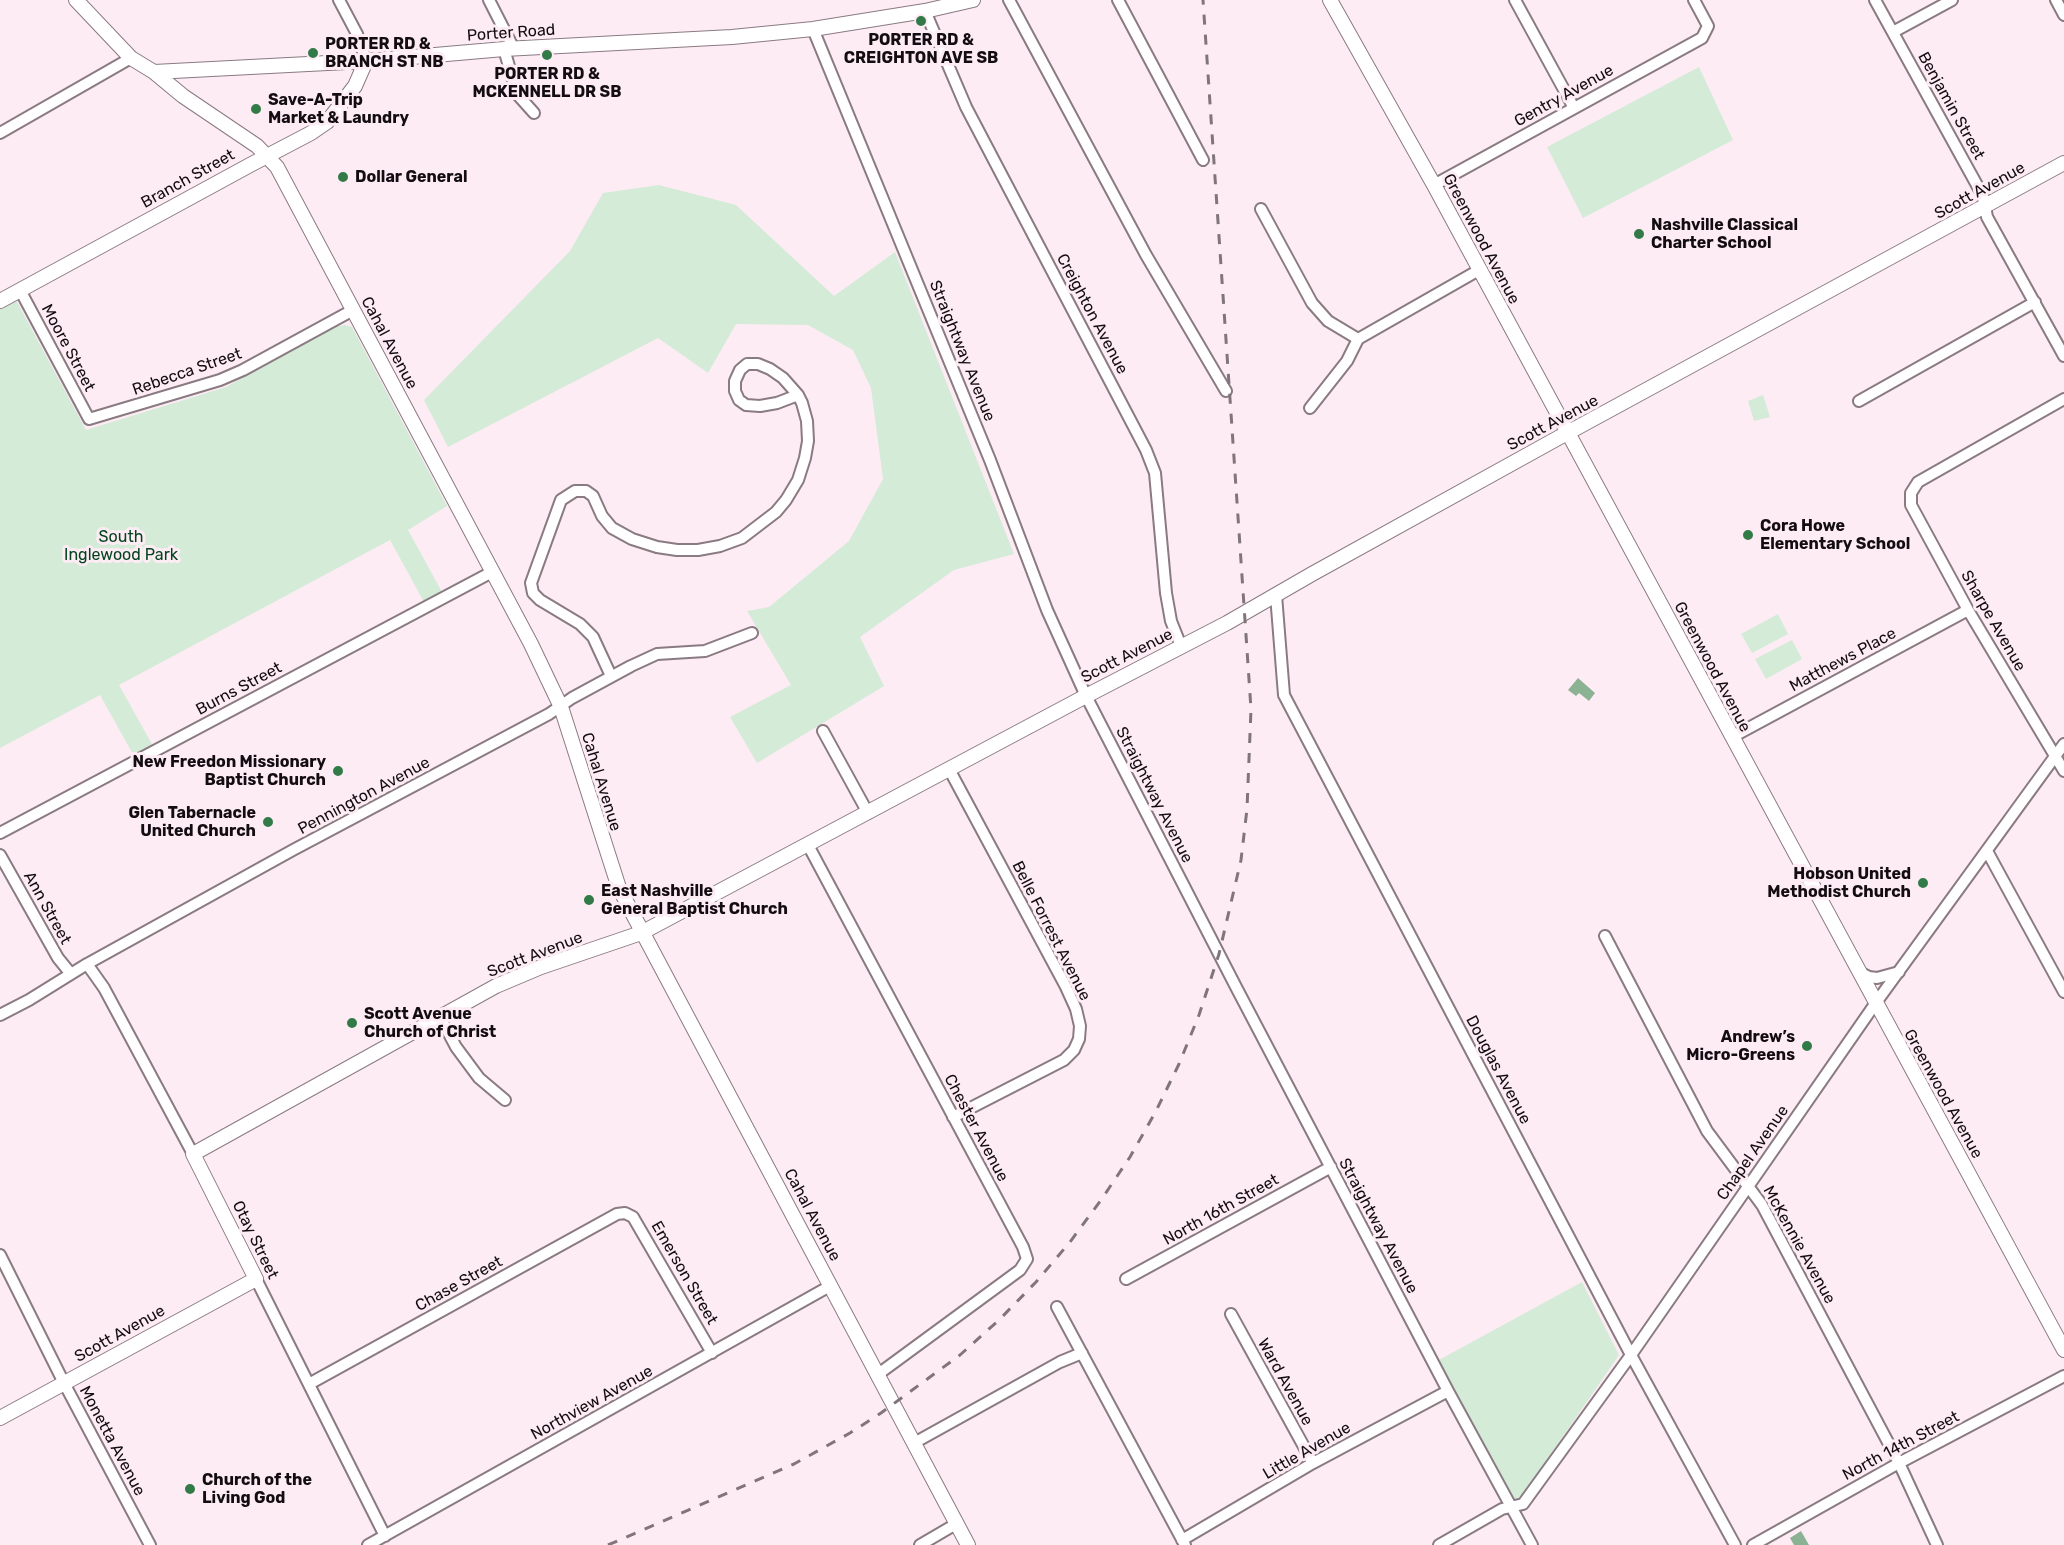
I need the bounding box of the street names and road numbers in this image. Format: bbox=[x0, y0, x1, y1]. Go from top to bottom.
street label: Porter Road bbox=[466, 20, 556, 46]
street label: Benjamin Street bbox=[1913, 49, 1989, 163]
street label: Gentry Avenue bbox=[1511, 61, 1617, 131]
street label: Branch Street bbox=[138, 145, 238, 213]
street label: Scott Avenue bbox=[1931, 158, 2029, 224]
street label: Greenwood Avenue bbox=[1439, 171, 1523, 307]
street label: Creighton Avenue bbox=[1052, 250, 1132, 378]
street label: Straightway Avenue bbox=[925, 278, 999, 424]
street label: Cahal Avenue bbox=[357, 294, 421, 392]
street label: Moore Street bbox=[37, 301, 99, 395]
street label: Rebecca Street bbox=[130, 344, 244, 400]
street label: Scott Avenue bbox=[1504, 391, 1602, 455]
street label: Sharpe Avenue bbox=[1956, 567, 2030, 675]
street label: Greenwood Avenue bbox=[1670, 599, 1754, 735]
street label: Matthews Place bbox=[1786, 624, 1900, 696]
street label: Scott Avenue bbox=[1078, 625, 1176, 687]
street label: Burns Street bbox=[193, 658, 285, 720]
street label: Straightway Avenue bbox=[1111, 724, 1197, 866]
street label: Cahal Avenue bbox=[577, 730, 625, 834]
street label: Pennington Avenue bbox=[295, 753, 433, 839]
street label: Belle Forrest Avenue bbox=[1007, 858, 1095, 1004]
street label: Ann Street bbox=[19, 868, 75, 948]
street label: Scott Avenue bbox=[485, 928, 585, 982]
street label: Douglas Avenue bbox=[1461, 1012, 1535, 1128]
street label: Greenwood Avenue bbox=[1900, 1026, 1986, 1162]
street label: Chester Avenue bbox=[940, 1071, 1012, 1185]
street label: Chapel Avenue bbox=[1713, 1102, 1793, 1204]
street label: Straightway Avenue bbox=[1334, 1155, 1422, 1297]
street label: Cahal Avenue bbox=[780, 1166, 844, 1264]
street label: North 16th Street bbox=[1160, 1170, 1282, 1250]
street label: McKennie Avenue bbox=[1759, 1183, 1839, 1307]
street label: Otay Street bbox=[228, 1198, 282, 1282]
street label: Emerson Street bbox=[647, 1218, 721, 1328]
street label: Chase Street bbox=[412, 1252, 506, 1316]
street label: Scott Avenue bbox=[71, 1301, 169, 1367]
street label: Ward Avenue bbox=[1253, 1335, 1317, 1429]
street label: Northview Avenue bbox=[528, 1362, 656, 1444]
street label: Monetta Avenue bbox=[75, 1383, 149, 1499]
street label: North 14th Street bbox=[1839, 1407, 1963, 1485]
street label: Little Avenue bbox=[1260, 1418, 1354, 1484]

